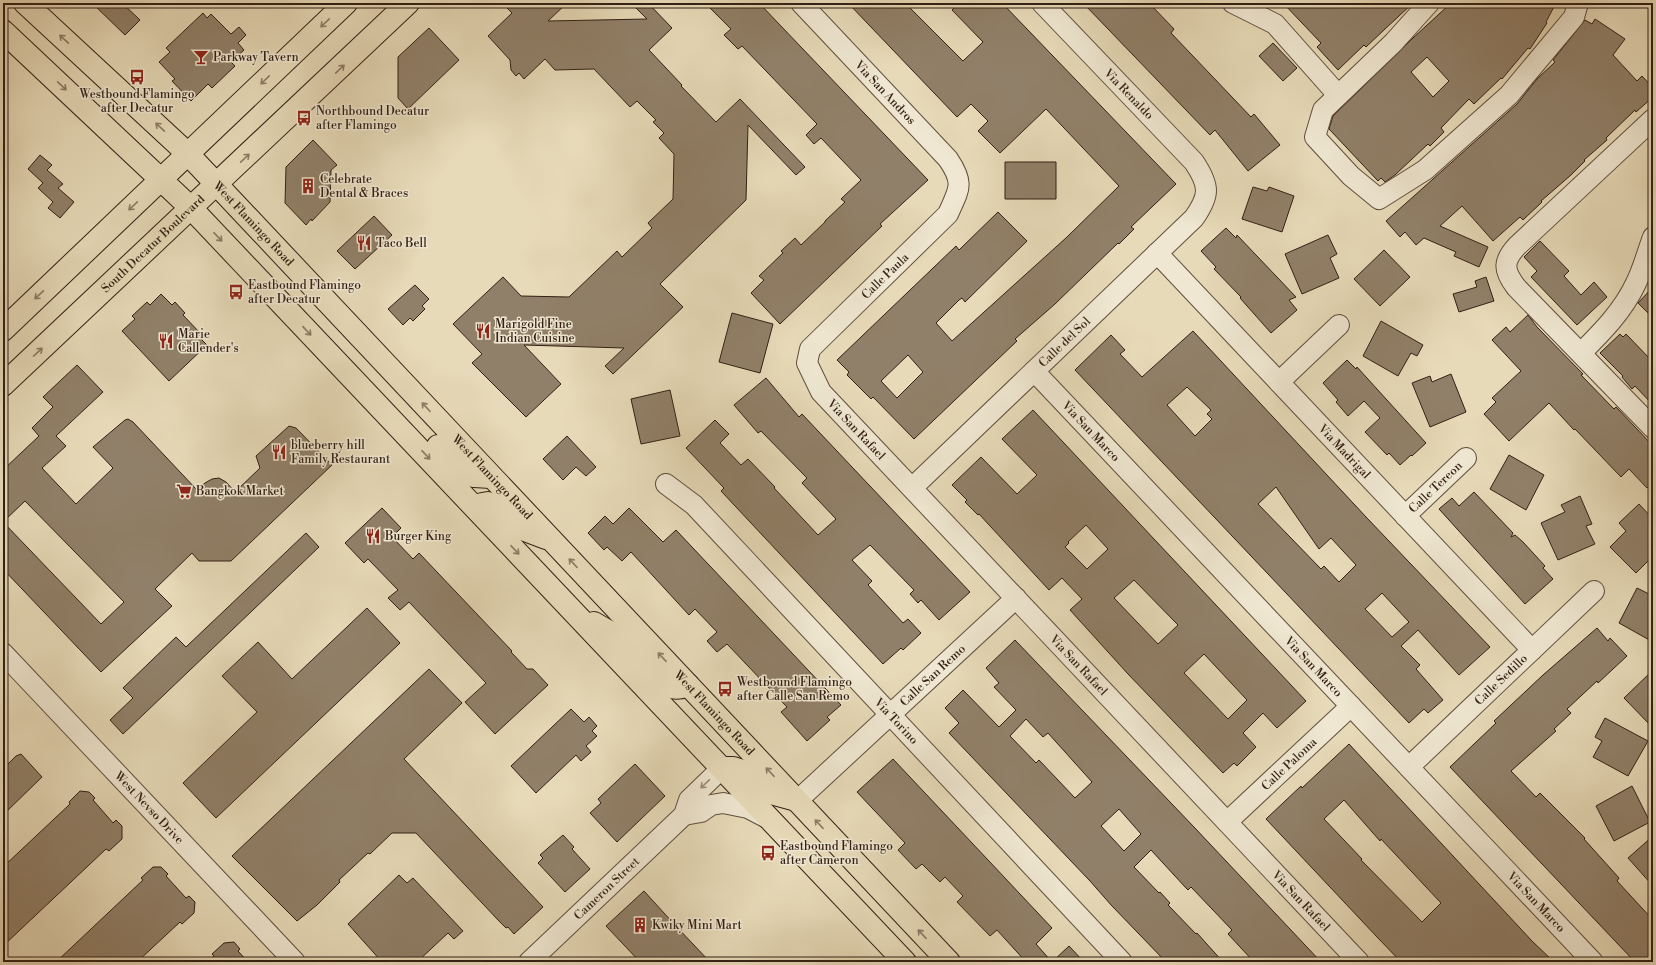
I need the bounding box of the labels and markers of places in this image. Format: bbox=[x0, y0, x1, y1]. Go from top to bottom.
bar icon: Parkway Tavern bbox=[192, 48, 210, 66]
place label: Parkway Tavern bbox=[213, 50, 299, 65]
bus stop icon: Westbound Flamingo after Decatur bbox=[128, 68, 146, 86]
place label: Westbound Flamingo after Decatur bbox=[79, 87, 195, 116]
place label: Northbound Decatur after Flamingo bbox=[316, 104, 429, 133]
bus stop icon: Northbound Decatur after Flamingo bbox=[295, 109, 313, 127]
place label: Celebrate Dental & Braces bbox=[320, 172, 408, 201]
building icon: Celebrate Dental & Braces bbox=[299, 177, 317, 195]
restaurant icon: Taco Bell bbox=[355, 234, 373, 252]
place label: Taco Bell bbox=[376, 236, 427, 251]
place label: Eastbound Flamingo after Decatur bbox=[248, 278, 361, 307]
bus stop icon: Eastbound Flamingo after Decatur bbox=[227, 283, 245, 301]
place label: Marigold Fine Indian Cuisine bbox=[495, 317, 575, 346]
restaurant icon: Marigold Fine Indian Cuisine bbox=[474, 322, 492, 340]
place label: Marie Callender's bbox=[178, 327, 239, 356]
restaurant icon: Marie Callender's bbox=[157, 332, 175, 350]
place label: blueberry hill Family Restaurant bbox=[291, 438, 391, 467]
restaurant icon: blueberry hill Family Restaurant bbox=[270, 443, 288, 461]
supermarket icon: Bangkok Market bbox=[175, 482, 193, 500]
place label: Bangkok Market bbox=[195, 484, 284, 499]
restaurant icon: Burger King bbox=[364, 527, 382, 545]
place label: Burger King bbox=[384, 529, 452, 544]
place label: Westbound Flamingo after Calle San Remo bbox=[736, 675, 852, 704]
bus stop icon: Westbound Flamingo after Calle San Remo bbox=[716, 680, 734, 698]
place label: Eastbound Flamingo after Cameron bbox=[780, 839, 893, 868]
bus stop icon: Eastbound Flamingo after Cameron bbox=[759, 844, 777, 862]
building icon: Kwiky Mini Mart bbox=[631, 916, 649, 934]
place label: Kwiky Mini Mart bbox=[652, 918, 742, 933]

